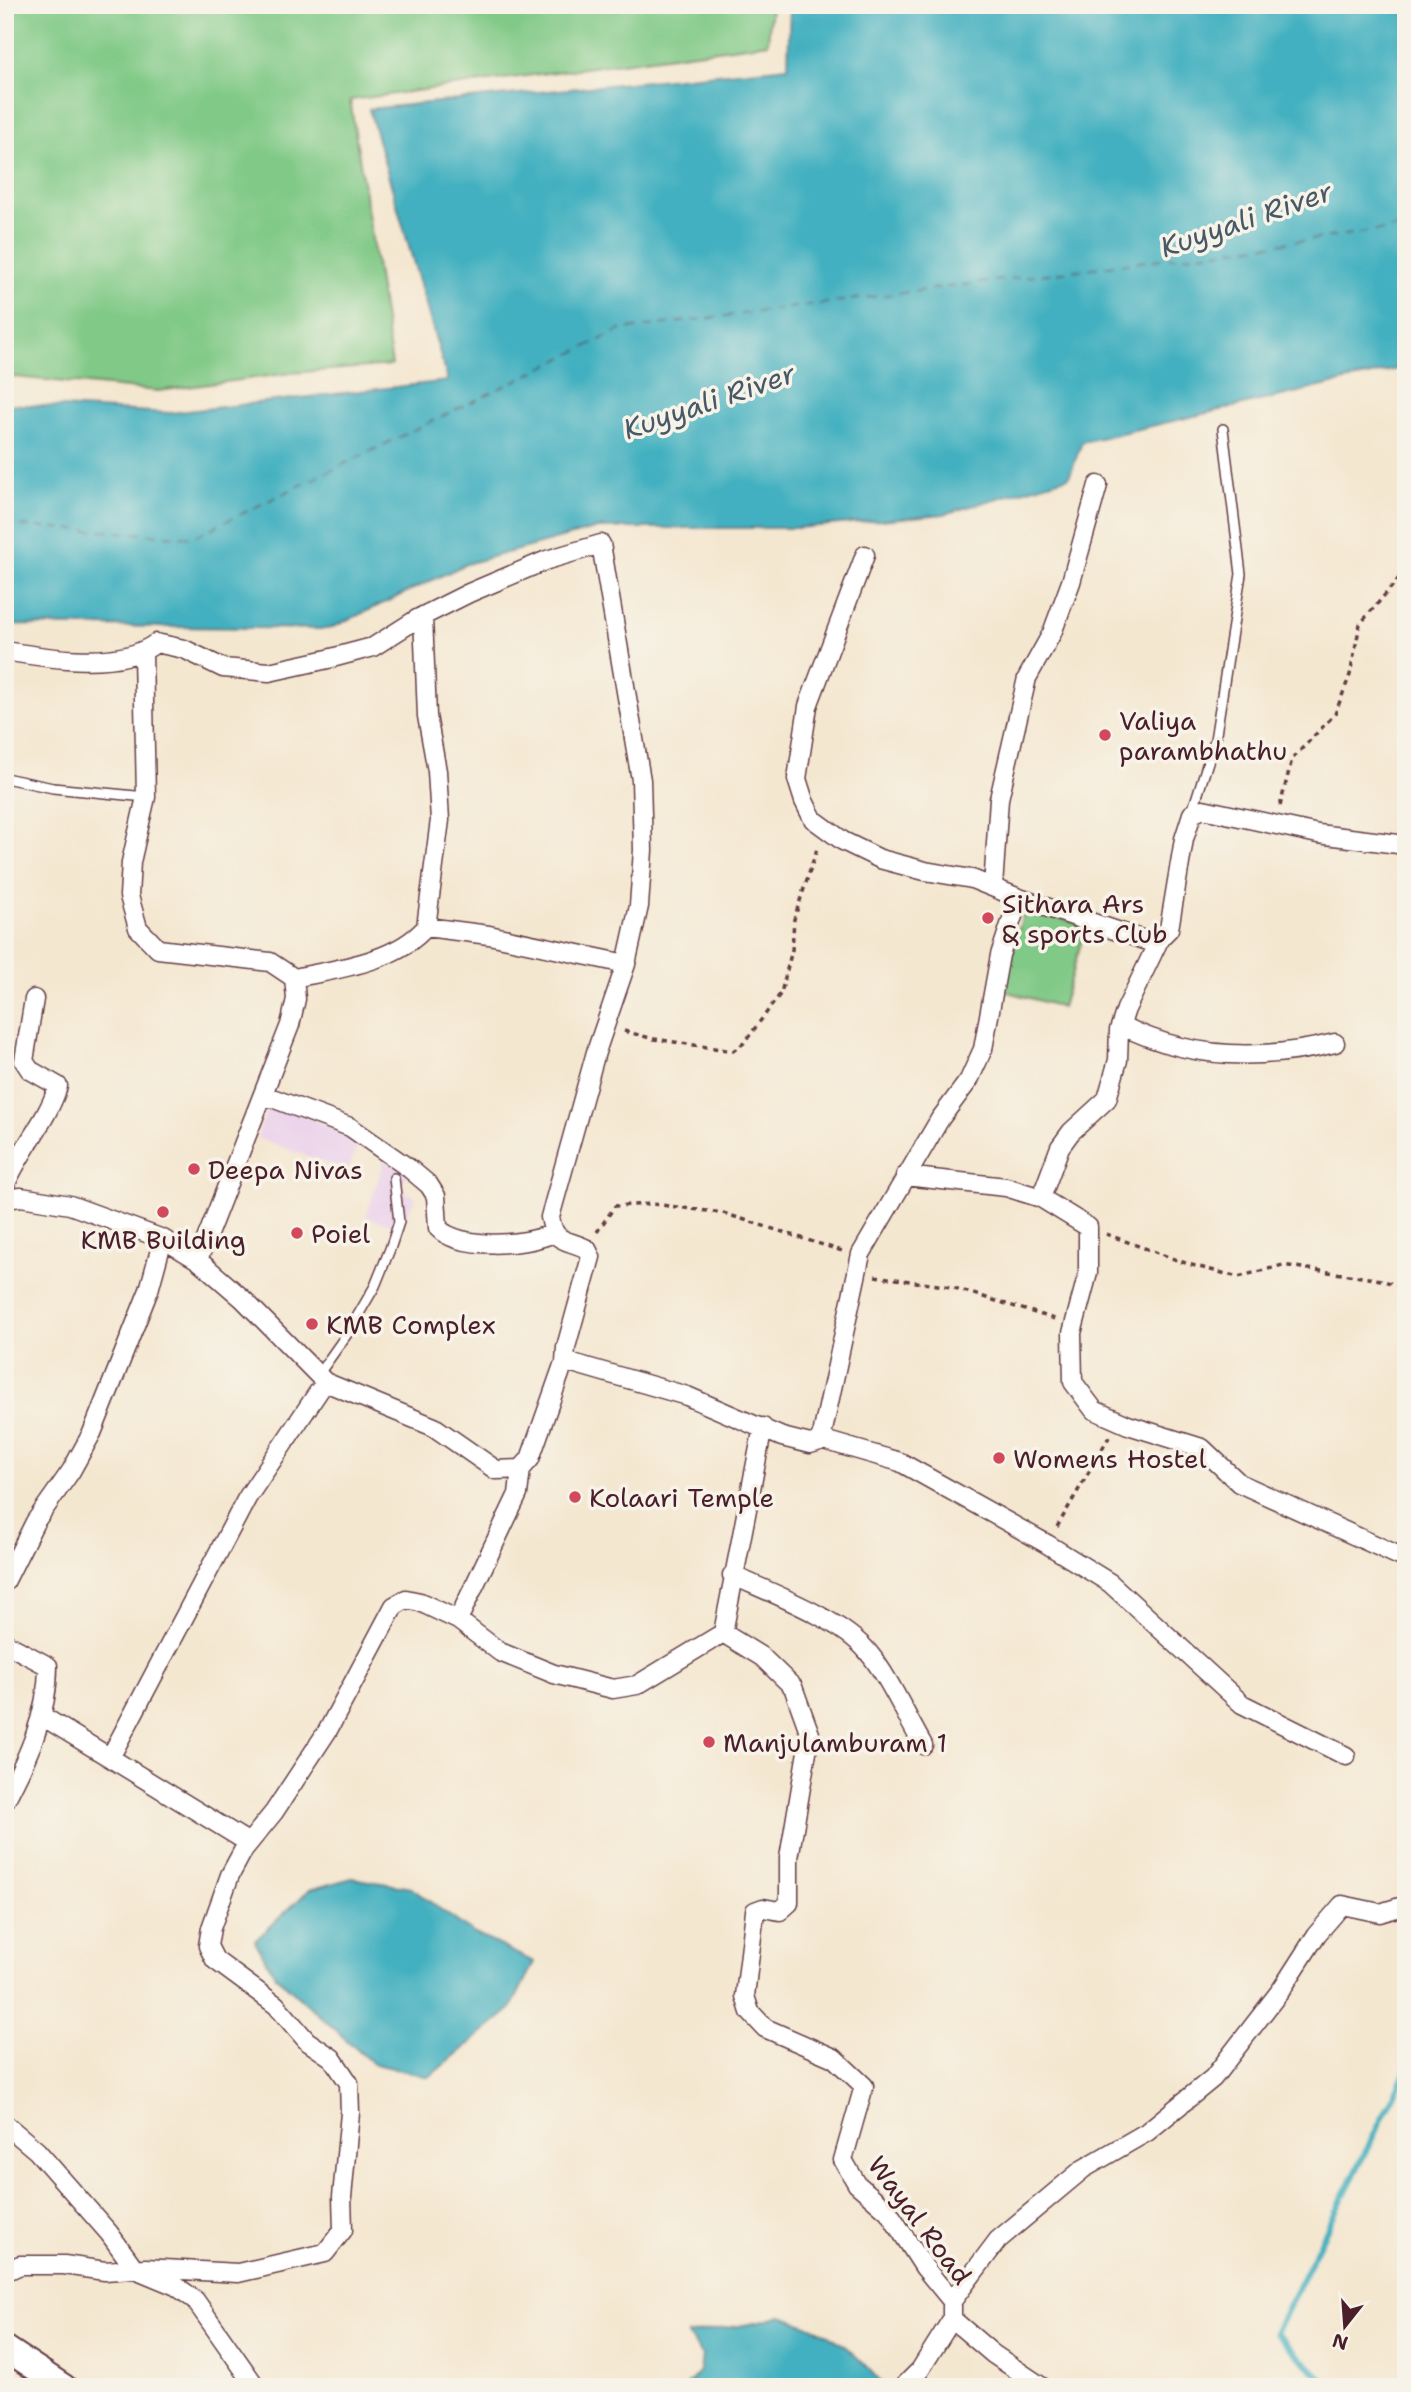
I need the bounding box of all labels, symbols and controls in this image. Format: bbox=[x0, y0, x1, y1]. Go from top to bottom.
water label: Kuyyali River bbox=[1155, 172, 1338, 266]
water label: Kuyyali River bbox=[618, 354, 801, 448]
place label: Valiya parambhathu bbox=[1119, 703, 1287, 768]
marker: Valiya parambhathu bbox=[1097, 727, 1113, 743]
place label: Sithara Ars & sports Club bbox=[1002, 886, 1168, 951]
marker: Sithara Ars & sports Club bbox=[980, 910, 996, 926]
place label: Deepa Nivas bbox=[208, 1152, 363, 1187]
marker: Deepa Nivas bbox=[186, 1161, 202, 1177]
marker: KMB Building bbox=[155, 1204, 171, 1220]
place label: Poiel bbox=[311, 1216, 370, 1251]
place label: KMB Building bbox=[80, 1222, 246, 1257]
marker: Poiel bbox=[289, 1225, 305, 1241]
place label: KMB Complex bbox=[326, 1307, 495, 1342]
marker: KMB Complex bbox=[304, 1316, 320, 1332]
place label: Womens Hostel bbox=[1013, 1441, 1207, 1476]
marker: Womens Hostel bbox=[991, 1450, 1007, 1466]
place label: Kolaari Temple bbox=[589, 1480, 774, 1515]
marker: Kolaari Temple bbox=[567, 1489, 583, 1505]
place label: Manjulamburam 1 bbox=[723, 1725, 947, 1760]
marker: Manjulamburam 1 bbox=[701, 1734, 717, 1750]
street label: Wayal Road bbox=[860, 2149, 980, 2291]
north arrow bbox=[1310, 2290, 1380, 2360]
text: N bbox=[1329, 2328, 1351, 2356]

